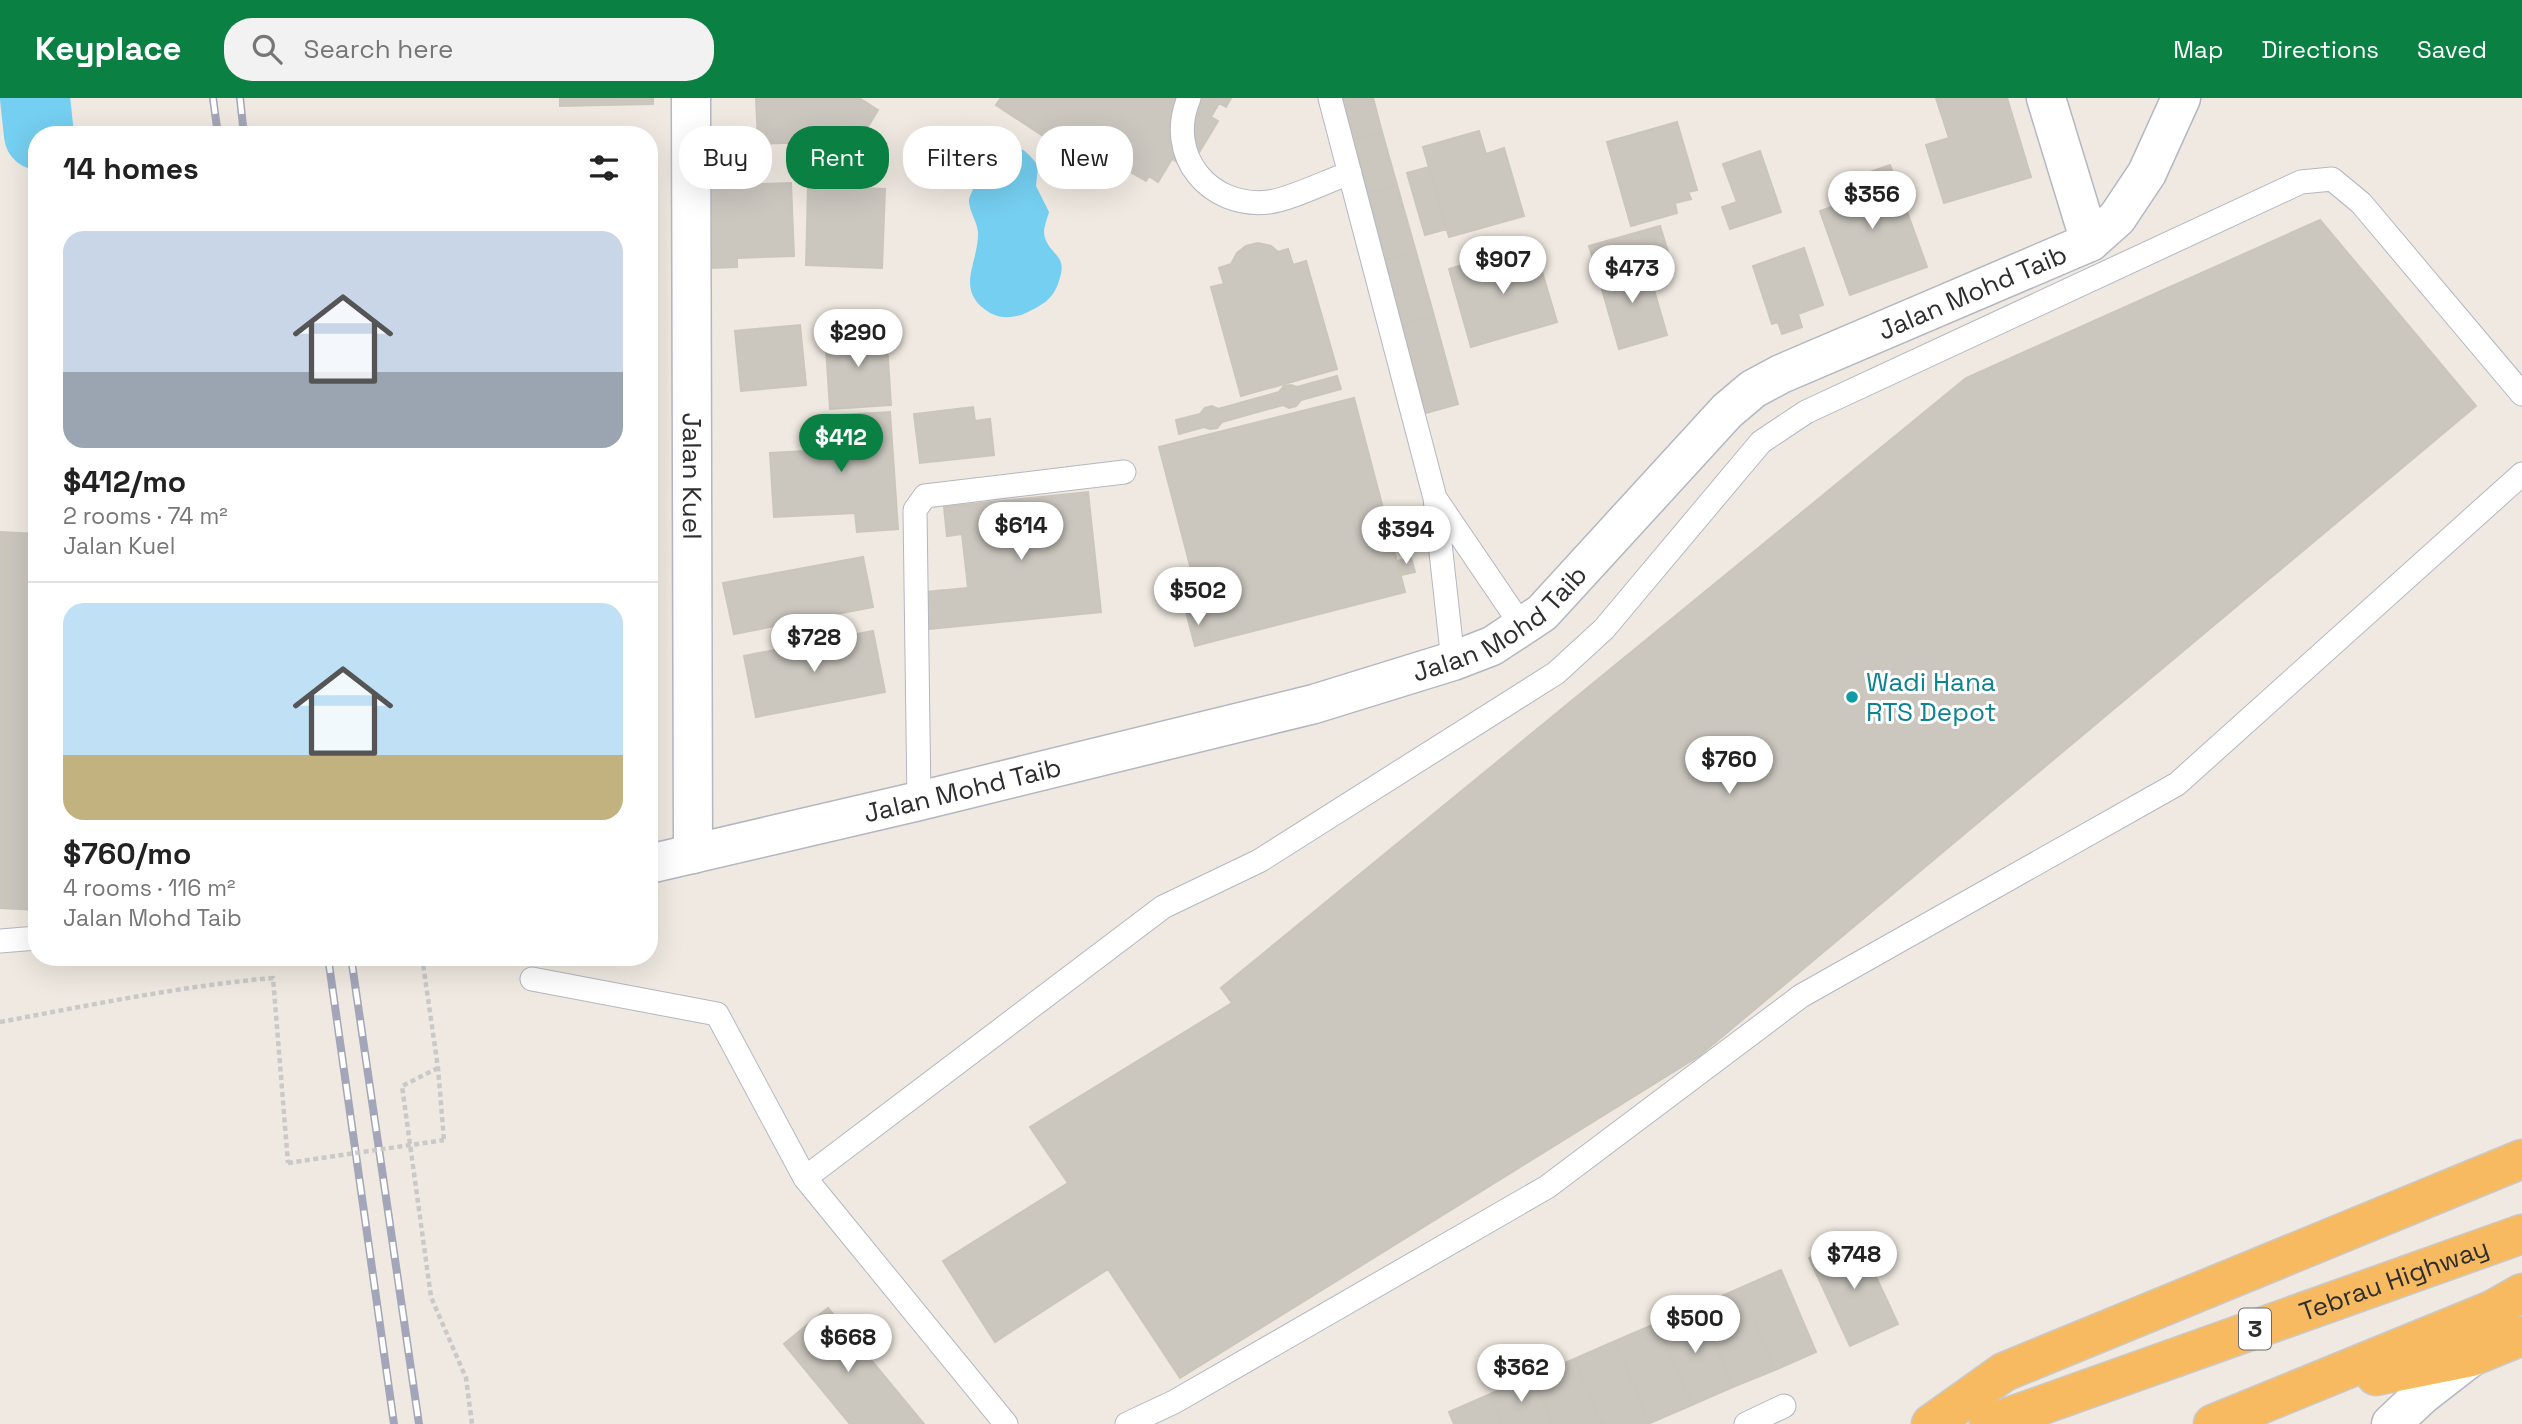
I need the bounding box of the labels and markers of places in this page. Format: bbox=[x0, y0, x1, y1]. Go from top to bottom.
pin: $356 bbox=[1831, 172, 1913, 231]
pin: $907 bbox=[1462, 236, 1544, 296]
pin: $473 bbox=[1591, 246, 1673, 305]
pin: $290 bbox=[817, 310, 899, 369]
pin: $412 bbox=[800, 414, 882, 474]
pin: $614 bbox=[980, 503, 1062, 562]
pin: $394 bbox=[1365, 506, 1447, 566]
pin: $502 bbox=[1157, 568, 1239, 627]
pin: $728 bbox=[773, 614, 855, 674]
place label: Wadi Hana RTS Depot bbox=[1866, 665, 1996, 729]
marker: Wadi Hana RTS Depot bbox=[1844, 689, 1860, 705]
pin: $760 bbox=[1688, 736, 1770, 796]
pin: $748 bbox=[1813, 1232, 1895, 1291]
pin: $500 bbox=[1654, 1296, 1736, 1355]
pin: $668 bbox=[807, 1314, 889, 1374]
pin: $362 bbox=[1480, 1344, 1562, 1404]

